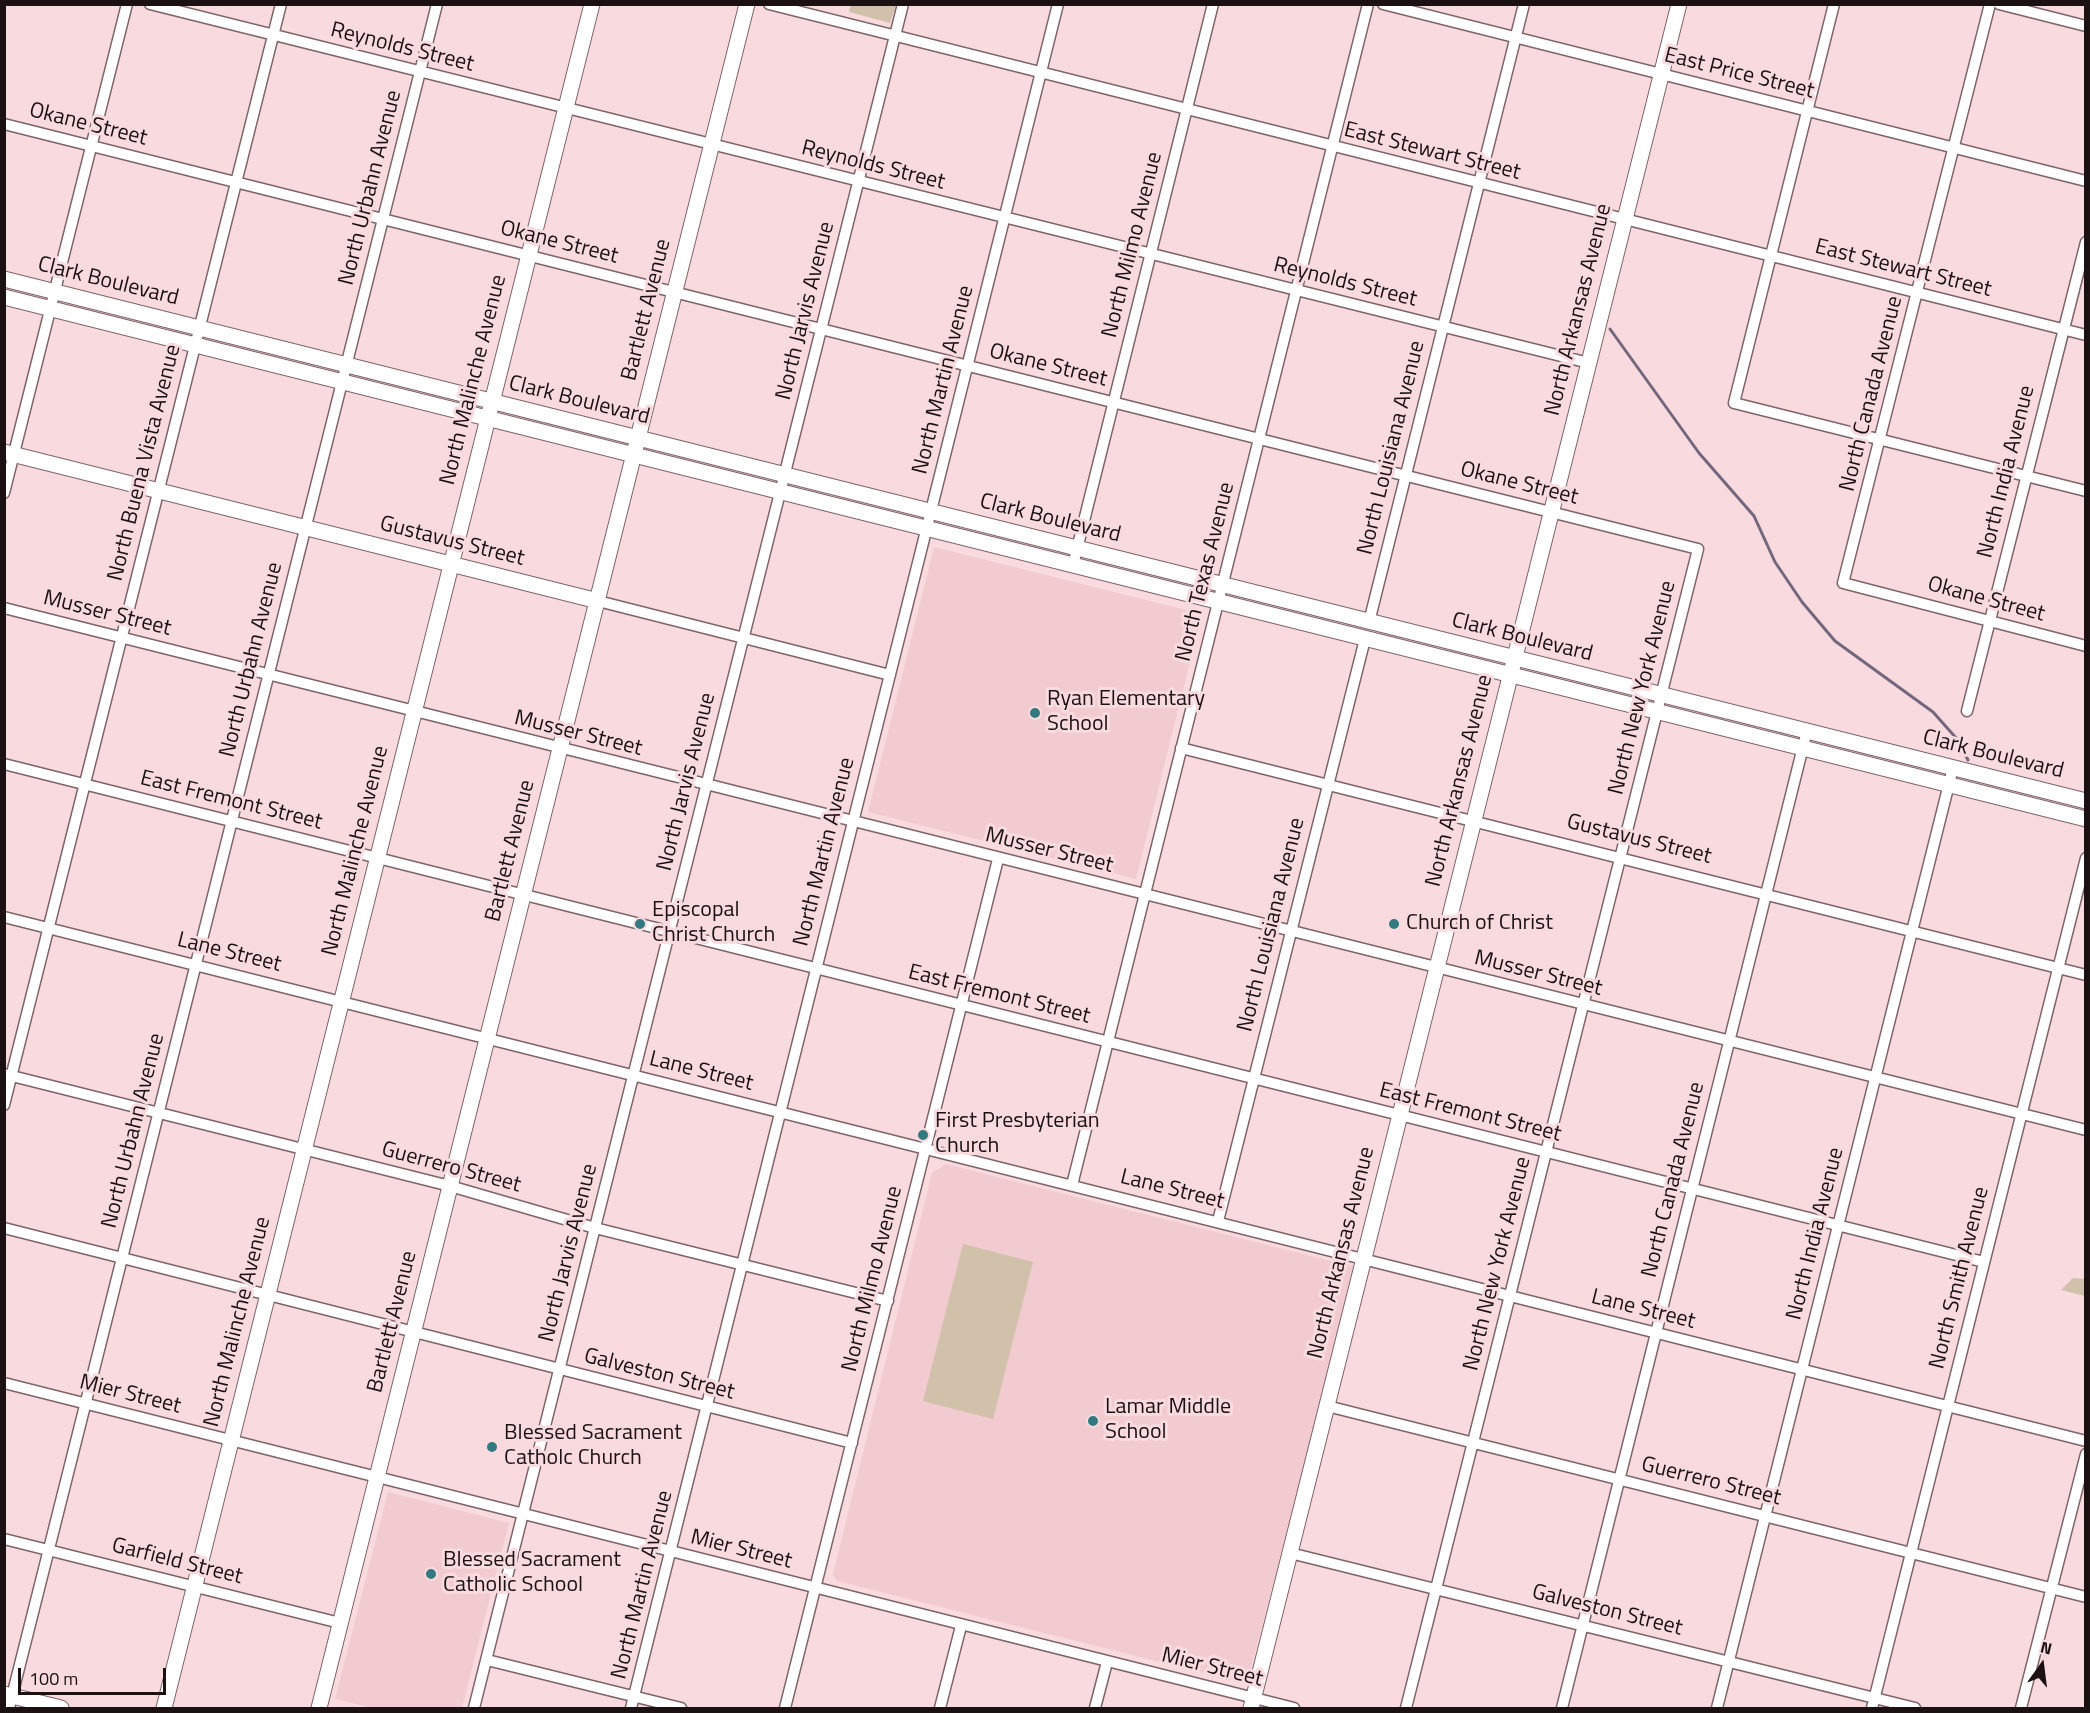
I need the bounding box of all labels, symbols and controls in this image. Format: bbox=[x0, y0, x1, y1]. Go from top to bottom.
street label: Reynolds Street bbox=[328, 17, 476, 79]
street label: East Price Street bbox=[1661, 43, 1817, 105]
street label: North Urbahn Avenue bbox=[334, 88, 408, 288]
street label: Okane Street bbox=[26, 98, 150, 152]
street label: East Stewart Street bbox=[1341, 117, 1523, 187]
street label: Reynolds Street bbox=[799, 135, 947, 197]
street label: North Milmo Avenue bbox=[1097, 149, 1169, 341]
street label: North Arkansas Avenue bbox=[1540, 201, 1618, 419]
street label: Okane Street bbox=[497, 216, 621, 270]
street label: North Jarvis Avenue bbox=[771, 219, 841, 403]
street label: East Stewart Street bbox=[1812, 234, 1994, 304]
street label: Bartlett Avenue bbox=[617, 236, 677, 384]
street label: Clark Boulevard bbox=[35, 252, 181, 312]
street label: Reynolds Street bbox=[1271, 252, 1419, 314]
street label: North Malinche Avenue bbox=[435, 272, 513, 488]
street label: North Martin Avenue bbox=[908, 283, 980, 477]
street label: North Canada Avenue bbox=[1835, 294, 1909, 494]
street label: North Louisiana Avenue bbox=[1353, 338, 1431, 558]
street label: Okane Street bbox=[986, 339, 1110, 393]
street label: North Buena Vista Avenue bbox=[103, 342, 187, 584]
street label: Clark Boulevard bbox=[506, 371, 652, 431]
street label: North India Avenue bbox=[1973, 383, 2041, 561]
street label: Okane Street bbox=[1457, 457, 1581, 511]
street label: North Texas Avenue bbox=[1171, 480, 1241, 664]
street label: Clark Boulevard bbox=[977, 489, 1123, 549]
street label: Gustavus Street bbox=[377, 511, 527, 573]
street label: North Urbahn Avenue bbox=[215, 560, 289, 760]
street label: Okane Street bbox=[1924, 572, 2048, 628]
street label: North New York Avenue bbox=[1604, 578, 1682, 798]
street label: Musser Street bbox=[40, 585, 174, 643]
street label: Clark Boulevard bbox=[1449, 608, 1595, 668]
street label: North Arkansas Avenue bbox=[1421, 672, 1499, 890]
place label: Ryan Elementary School bbox=[1047, 687, 1205, 738]
street label: North Jarvis Avenue bbox=[652, 690, 722, 874]
street label: Musser Street bbox=[511, 705, 645, 763]
marker: Ryan Elementary School bbox=[1028, 706, 1042, 720]
street label: Clark Boulevard bbox=[1920, 725, 2066, 785]
street label: North Malinche Avenue bbox=[317, 743, 395, 959]
street label: North Martin Avenue bbox=[789, 755, 861, 949]
street label: East Fremont Street bbox=[137, 766, 325, 836]
street label: Bartlett Avenue bbox=[481, 777, 541, 925]
street label: Gustavus Street bbox=[1564, 809, 1714, 871]
street label: North Louisiana Avenue bbox=[1233, 815, 1311, 1035]
street label: Musser Street bbox=[982, 822, 1116, 880]
place label: Episcopal Christ Church bbox=[652, 898, 775, 950]
place label: Church of Christ bbox=[1406, 911, 1553, 937]
marker: Episcopal Christ Church bbox=[633, 917, 647, 931]
marker: Church of Christ bbox=[1387, 917, 1401, 931]
street label: Lane Street bbox=[174, 927, 284, 979]
street label: Musser Street bbox=[1471, 945, 1605, 1003]
street label: East Fremont Street bbox=[905, 960, 1093, 1030]
street label: North Urbahn Avenue bbox=[97, 1031, 171, 1231]
street label: Lane Street bbox=[646, 1046, 756, 1098]
street label: East Fremont Street bbox=[1376, 1078, 1564, 1148]
street label: North Canada Avenue bbox=[1637, 1080, 1711, 1280]
place label: First Presbyterian Church bbox=[935, 1109, 1100, 1160]
marker: First Presbyterian Church bbox=[916, 1128, 930, 1142]
street label: Guerrero Street bbox=[379, 1137, 523, 1199]
street label: North Arkansas Avenue bbox=[1303, 1144, 1381, 1362]
street label: North India Avenue bbox=[1782, 1145, 1850, 1323]
street label: North New York Avenue bbox=[1459, 1154, 1537, 1374]
street label: North Jarvis Avenue bbox=[534, 1161, 604, 1345]
street label: Lane Street bbox=[1117, 1164, 1227, 1216]
street label: North Milmo Avenue bbox=[837, 1183, 909, 1375]
street label: North Smith Avenue bbox=[1925, 1184, 1995, 1372]
street label: North Malinche Avenue bbox=[199, 1214, 277, 1430]
street label: Bartlett Avenue bbox=[363, 1248, 423, 1396]
street label: Lane Street bbox=[1588, 1284, 1698, 1336]
street label: Galveston Street bbox=[581, 1344, 737, 1406]
street label: Mier Street bbox=[77, 1370, 183, 1420]
place label: Lamar Middle School bbox=[1105, 1395, 1231, 1446]
marker: Lamar Middle School bbox=[1086, 1414, 1100, 1428]
place label: Blessed Sacrament Catholc Church bbox=[504, 1421, 682, 1472]
marker: Blessed Sacrament Catholc Church bbox=[485, 1440, 499, 1454]
street label: Guerrero Street bbox=[1638, 1452, 1784, 1512]
street label: North Martin Avenue bbox=[607, 1488, 679, 1682]
street label: Mier Street bbox=[688, 1525, 794, 1575]
street label: Garfield Street bbox=[109, 1533, 245, 1591]
place label: Blessed Sacrament Catholic School bbox=[443, 1548, 621, 1600]
marker: Blessed Sacrament Catholic School bbox=[424, 1567, 438, 1581]
street label: Galveston Street bbox=[1529, 1580, 1685, 1642]
north arrow bbox=[2012, 1635, 2072, 1695]
text: N bbox=[2038, 1635, 2055, 1661]
street label: Mier Street bbox=[1159, 1643, 1265, 1693]
scale bar bbox=[21, 1656, 170, 1694]
text: 100 m bbox=[29, 1665, 78, 1692]

